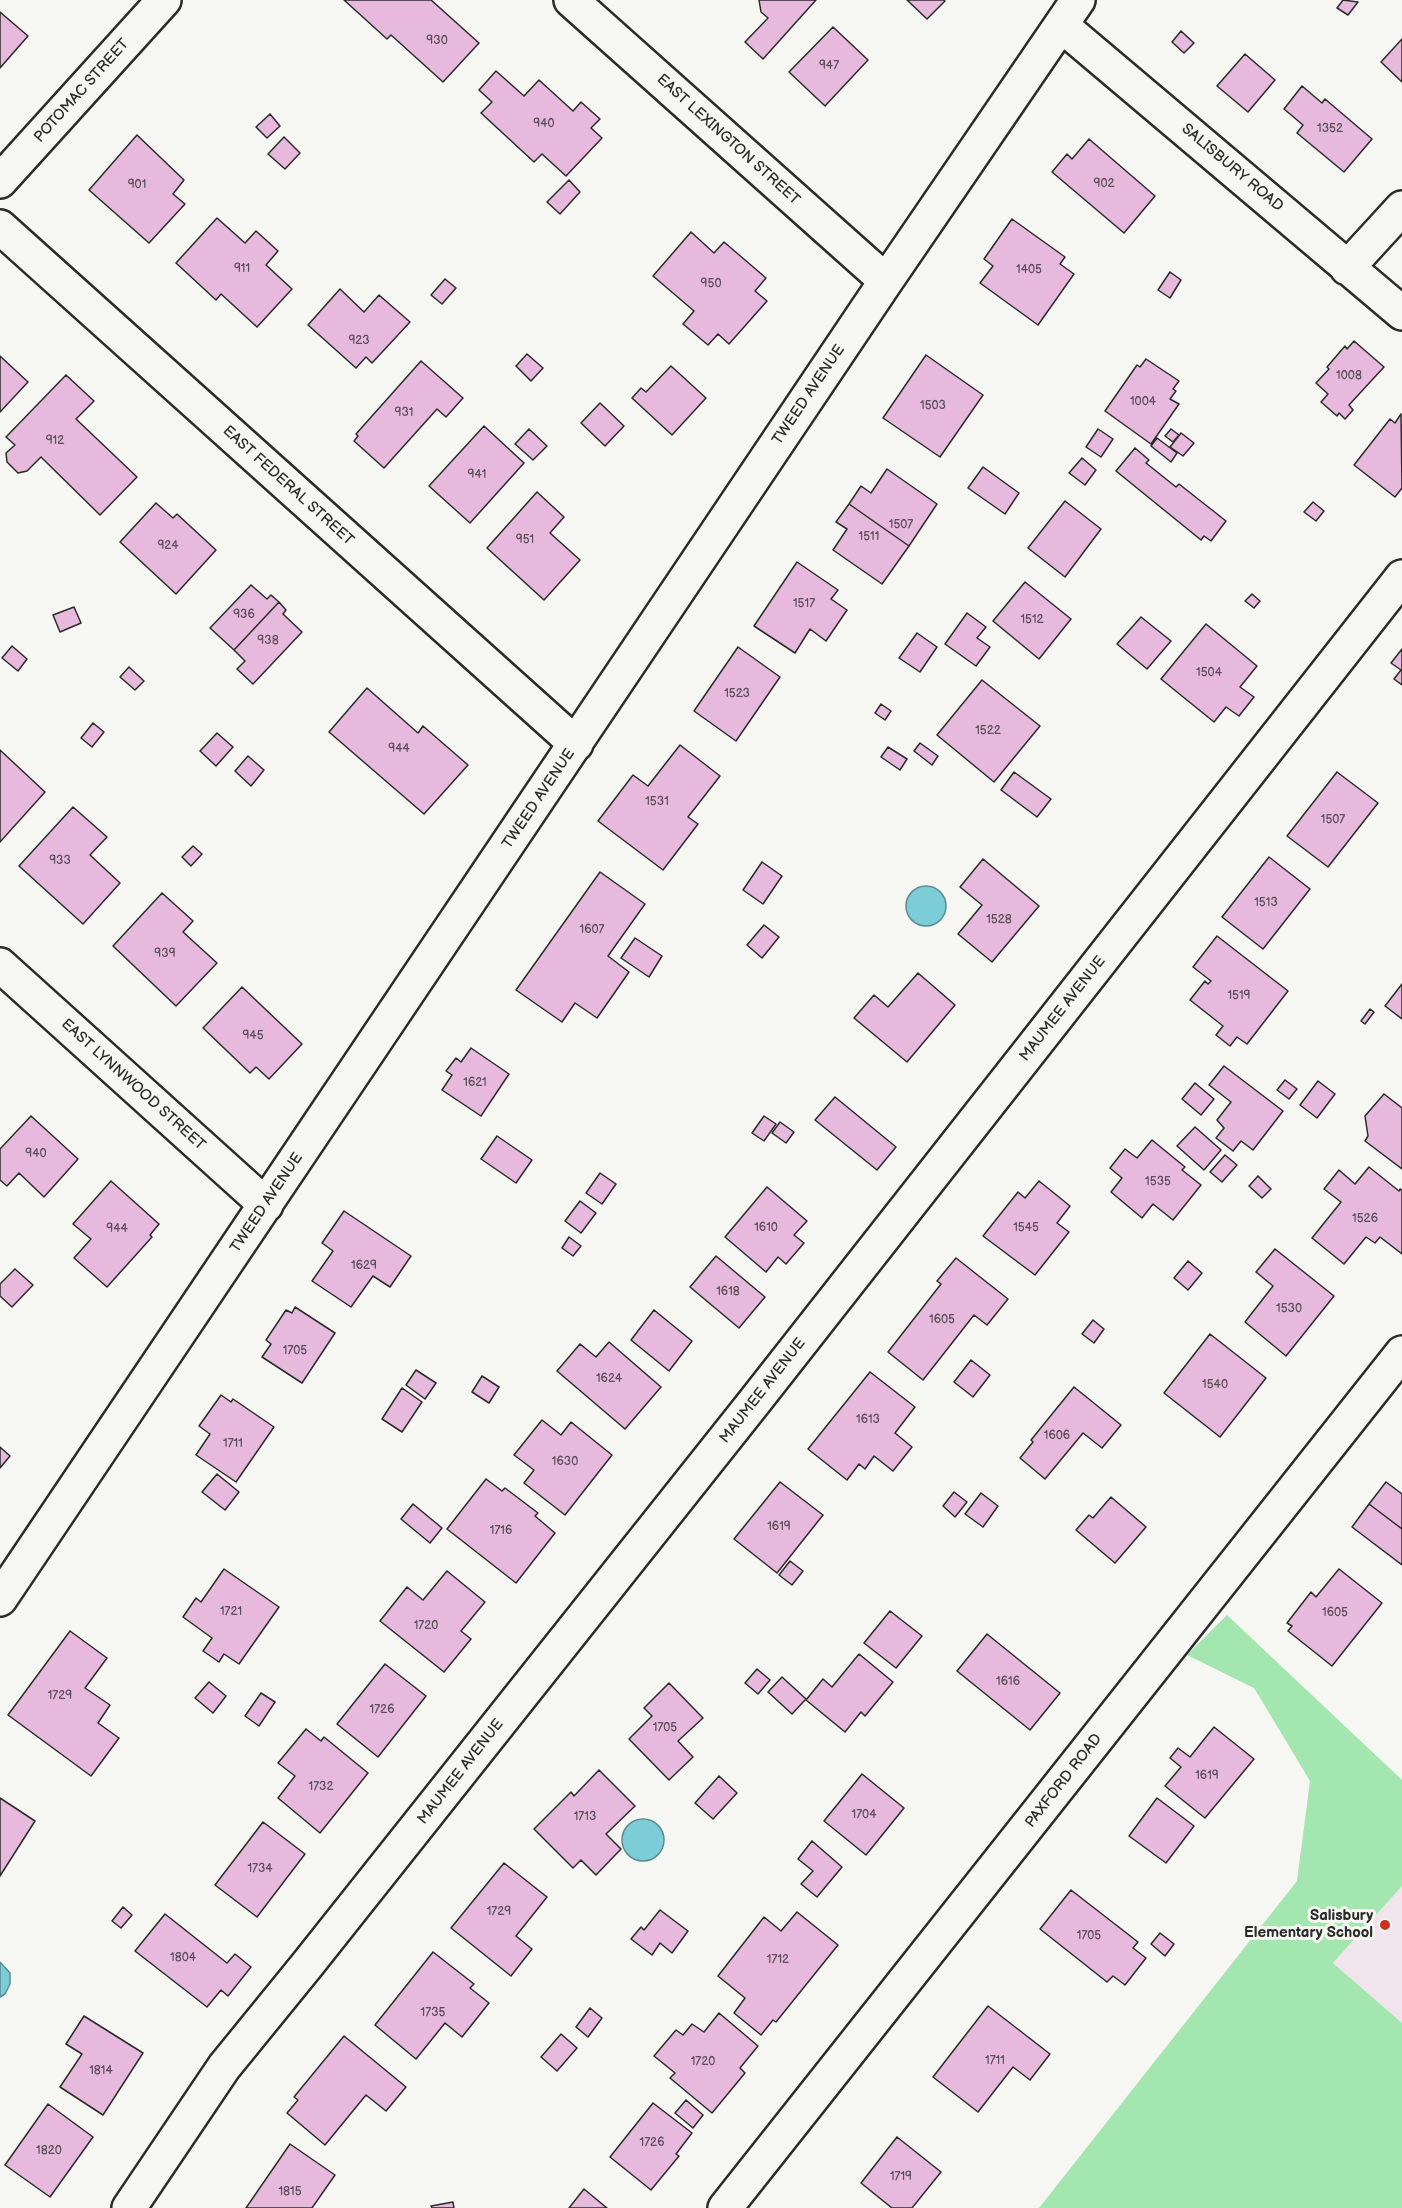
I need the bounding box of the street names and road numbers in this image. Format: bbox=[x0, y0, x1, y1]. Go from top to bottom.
street label: POTOMAC STREET bbox=[31, 35, 133, 147]
street label: EAST LEXINGTON STREET bbox=[653, 71, 803, 209]
street label: SALISBURY ROAD bbox=[1178, 120, 1286, 216]
street label: TWEED AVENUE bbox=[769, 342, 849, 448]
street label: EAST FEDERAL STREET bbox=[219, 422, 357, 550]
street label: TWEED AVENUE bbox=[499, 746, 579, 852]
street label: MAUMEE AVENUE bbox=[1016, 953, 1110, 1065]
street label: EAST LYNNWOOD STREET bbox=[57, 1016, 209, 1154]
street label: TWEED AVENUE bbox=[227, 1150, 307, 1256]
street label: MAUMEE AVENUE bbox=[716, 1335, 810, 1447]
street label: MAUMEE AVENUE bbox=[414, 1716, 508, 1828]
street label: PAXFORD ROAD bbox=[1022, 1731, 1106, 1831]

